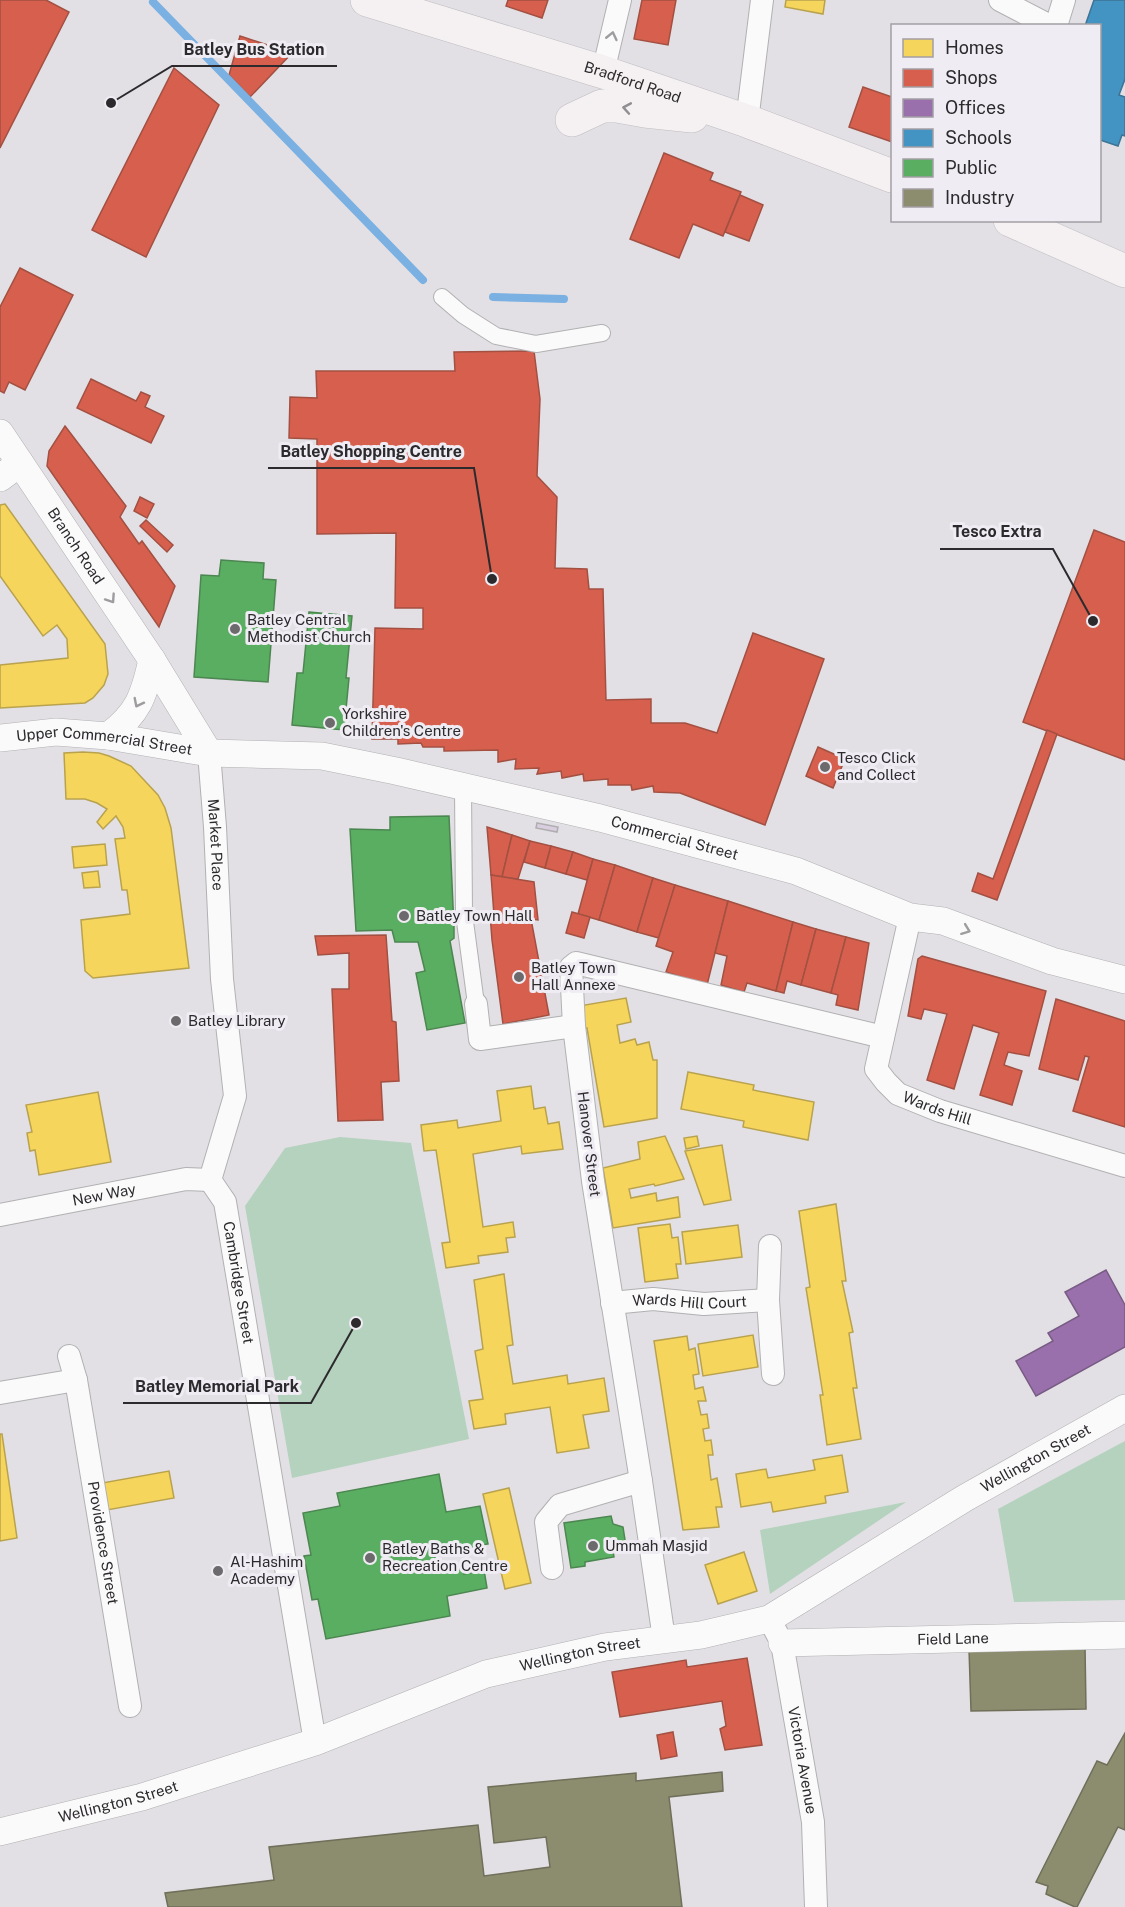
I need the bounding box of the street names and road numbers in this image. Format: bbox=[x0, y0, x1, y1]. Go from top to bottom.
street label: Bradford Road bbox=[582, 58, 683, 106]
street label: Branch Road bbox=[44, 504, 108, 587]
street label: Upper Commercial Street bbox=[15, 723, 194, 758]
street label: Market Place bbox=[205, 798, 227, 891]
street label: Commercial Street bbox=[609, 812, 740, 863]
street label: Wards Hill bbox=[900, 1088, 974, 1128]
street label: Hanover Street bbox=[575, 1090, 604, 1198]
street label: New Way bbox=[71, 1180, 137, 1209]
street label: Cambridge Street bbox=[220, 1220, 258, 1345]
street label: Wards Hill Court bbox=[632, 1290, 748, 1312]
street label: Wellington Street bbox=[978, 1420, 1094, 1495]
street label: Providence Street bbox=[85, 1480, 122, 1606]
street label: Field Lane bbox=[917, 1629, 989, 1648]
street label: Wellington Street bbox=[518, 1634, 642, 1674]
street label: Victoria Avenue bbox=[785, 1705, 820, 1815]
street label: Wellington Street bbox=[57, 1777, 180, 1825]

